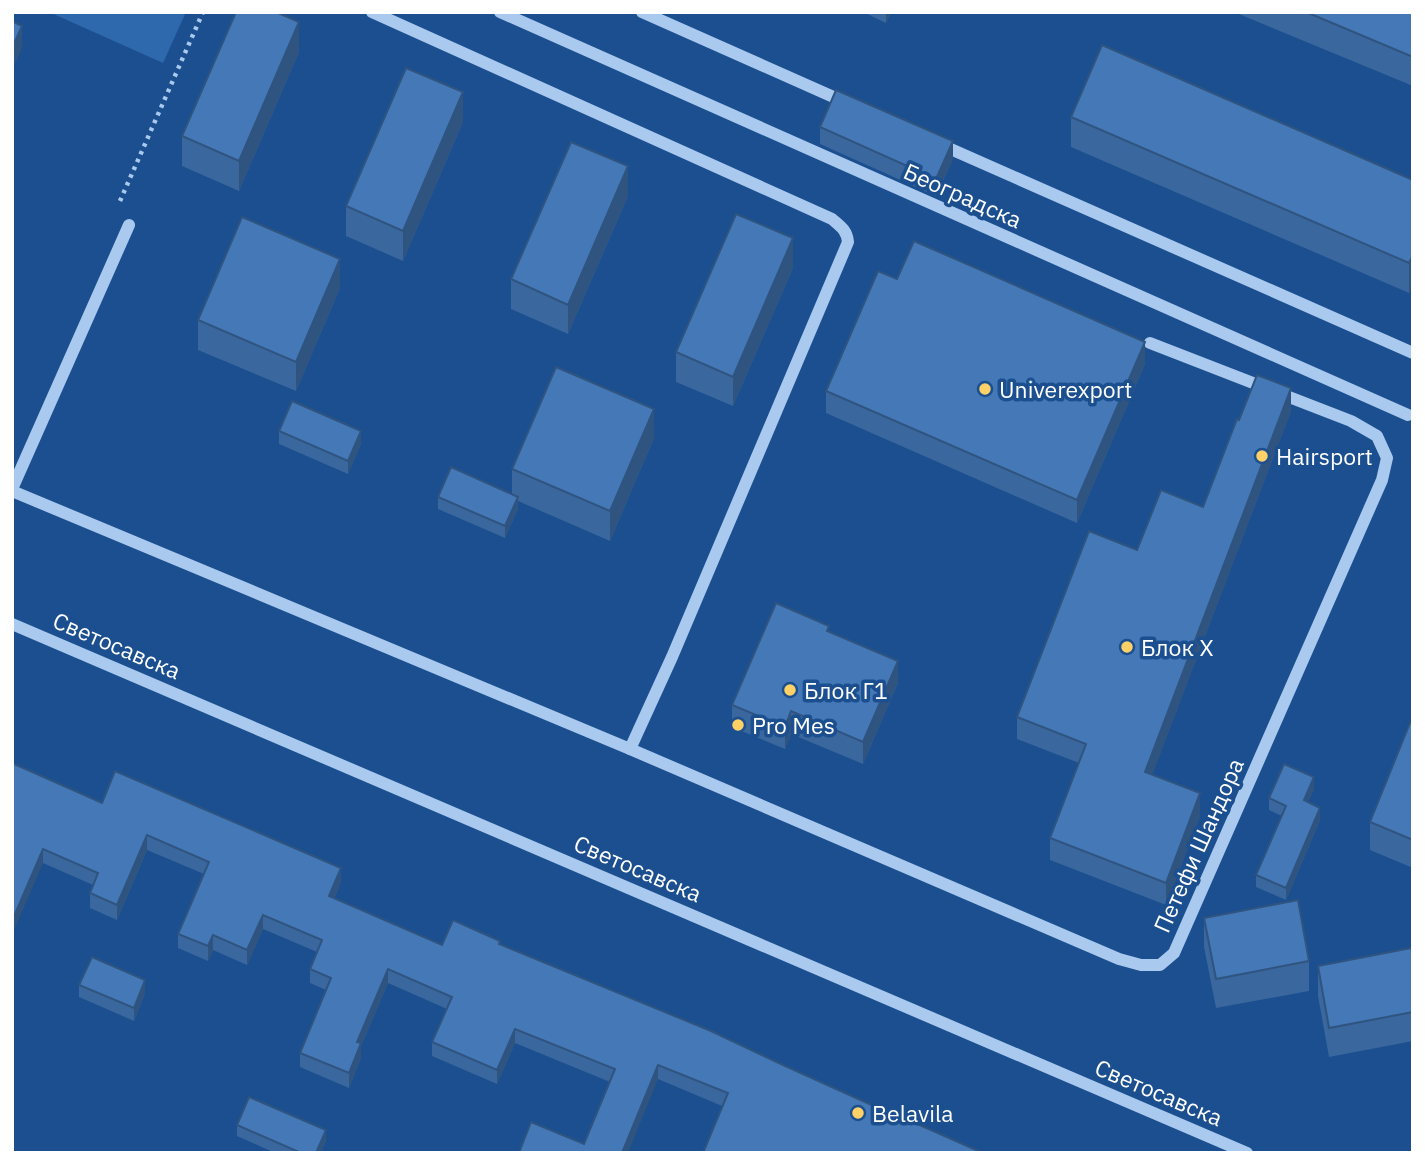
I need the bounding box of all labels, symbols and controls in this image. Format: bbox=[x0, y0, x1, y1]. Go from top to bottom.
street label: Београдска bbox=[899, 156, 1027, 234]
place label: Univerexport bbox=[999, 374, 1132, 404]
marker: Univerexport bbox=[977, 381, 993, 397]
place label: Hairsport bbox=[1276, 441, 1373, 471]
marker: Hairsport bbox=[1254, 448, 1270, 464]
street label: Светосавска bbox=[49, 605, 185, 685]
place label: Блок Х bbox=[1141, 632, 1214, 662]
marker: Блок Х bbox=[1119, 639, 1135, 655]
place label: Блок Г1 bbox=[804, 675, 888, 705]
marker: Блок Г1 bbox=[782, 682, 798, 698]
place label: Pro Mes bbox=[752, 710, 835, 740]
marker: Pro Mes bbox=[730, 717, 746, 733]
street label: Петефи Шандора bbox=[1146, 753, 1250, 937]
street label: Светосавска bbox=[570, 828, 706, 908]
street label: Светосавска bbox=[1091, 1052, 1227, 1132]
place label: Belavila bbox=[872, 1098, 954, 1128]
marker: Belavila bbox=[850, 1105, 866, 1121]

